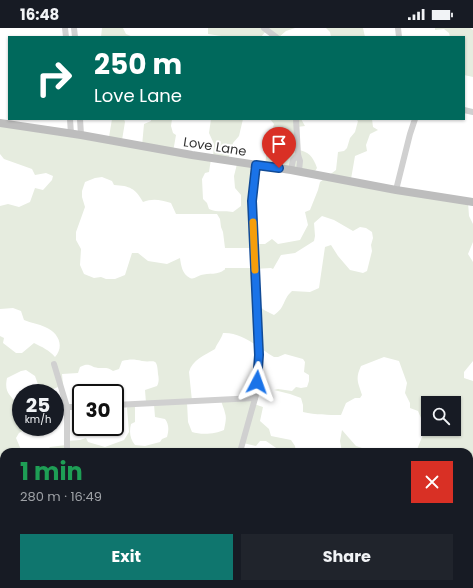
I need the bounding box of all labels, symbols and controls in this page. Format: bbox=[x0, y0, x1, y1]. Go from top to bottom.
text: 16:48 bbox=[20, 4, 59, 25]
text: 250 m bbox=[94, 45, 182, 84]
icon: right bbox=[28, 52, 80, 104]
text: Love Lane bbox=[94, 83, 182, 108]
pin bbox=[262, 127, 296, 168]
street label: Love Lane bbox=[182, 132, 248, 161]
icon: arrive bbox=[268, 133, 290, 155]
position arrow bbox=[236, 361, 278, 403]
speed limit sign: 30 bbox=[72, 384, 124, 436]
text: 25 bbox=[26, 391, 50, 419]
map controls bbox=[421, 396, 461, 436]
button: search bbox=[421, 396, 461, 436]
text: km/h bbox=[25, 412, 51, 427]
text: 1 min bbox=[20, 455, 83, 488]
button: close bbox=[411, 461, 453, 503]
text: 280 m · 16:49 bbox=[20, 487, 102, 506]
button: Exit bbox=[20, 534, 233, 580]
button: Share bbox=[241, 534, 453, 580]

